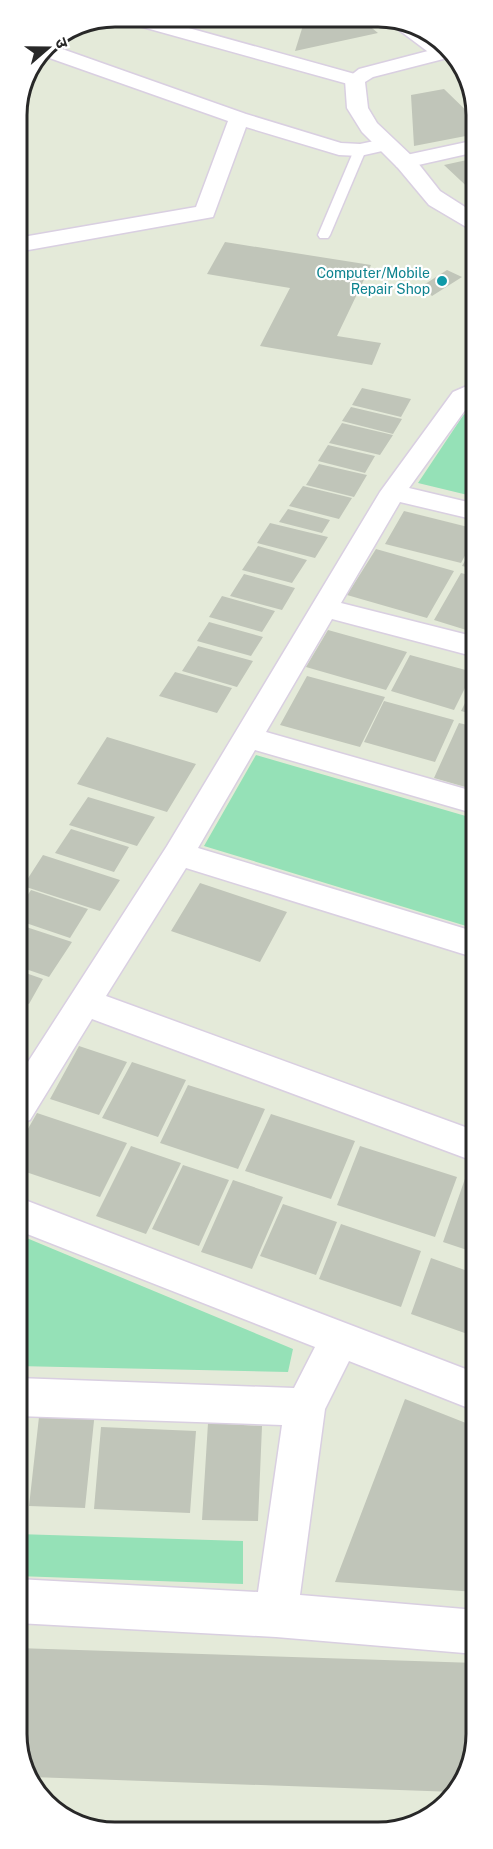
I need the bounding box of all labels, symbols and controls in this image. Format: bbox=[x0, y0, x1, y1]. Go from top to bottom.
north arrow bbox=[18, 18, 78, 78]
text: उ bbox=[51, 35, 72, 51]
place label: Computer/Mobile Repair Shop bbox=[316, 265, 430, 297]
marker: Computer/Mobile Repair Shop bbox=[435, 274, 449, 288]

